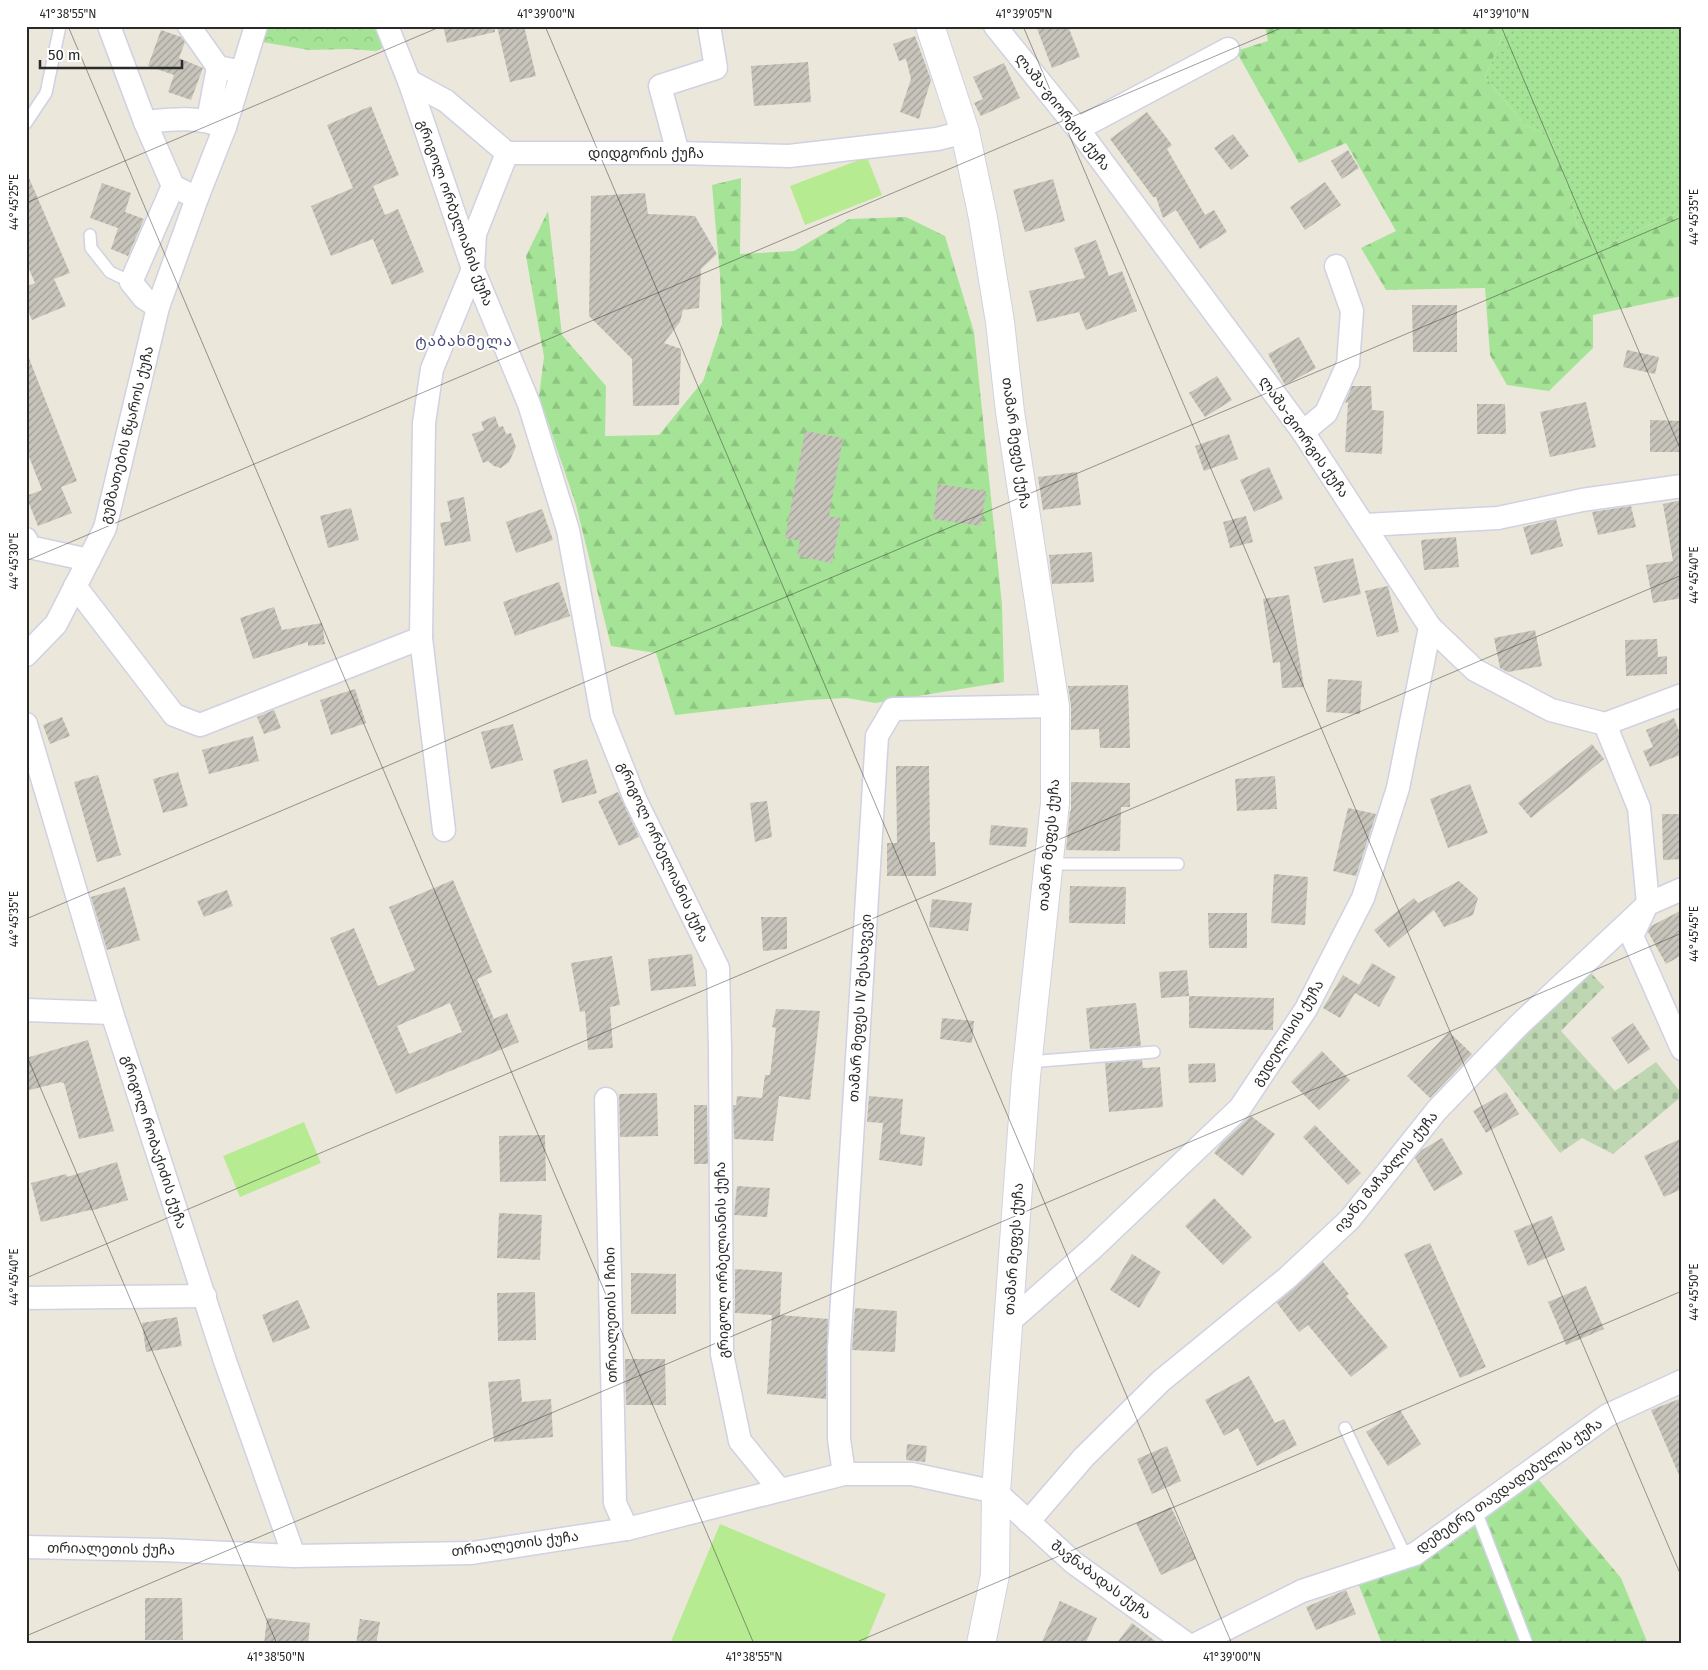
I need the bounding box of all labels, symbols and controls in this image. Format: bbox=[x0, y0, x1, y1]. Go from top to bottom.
text: 41°38'55"N bbox=[40, 7, 96, 21]
text: 41°39'00"N bbox=[517, 7, 575, 21]
text: 41°39'05"N bbox=[995, 7, 1053, 21]
text: 41°39'10"N bbox=[1473, 7, 1529, 21]
scale bar bbox=[40, 38, 182, 70]
text: 50 m bbox=[48, 46, 81, 64]
street label: ლაშა-გიორგის ქუჩა bbox=[1012, 50, 1114, 174]
street label: გრიგოლ ორბელიანის ქუჩა bbox=[413, 118, 497, 308]
street label: დიდგორის ქუჩა bbox=[588, 145, 704, 162]
text: 44°45'25"E bbox=[7, 174, 21, 230]
text: 44°45'35"E bbox=[1687, 189, 1701, 245]
district label: ტაბახმელა bbox=[415, 332, 513, 350]
street label: გუმბათების წყაროს ქუჩა bbox=[97, 344, 157, 526]
street label: ლაშა-გიორგის ქუჩა bbox=[1256, 373, 1352, 501]
street label: თამარ მეფეს ქუჩა bbox=[998, 376, 1034, 510]
text: 44°45'30"E bbox=[7, 532, 21, 590]
text: 44°45'40"E bbox=[1687, 546, 1701, 604]
street label: გრიგოლ ორბელიანის ქუჩა bbox=[614, 759, 712, 945]
street label: თამარ მეფეს ქუჩა bbox=[1035, 778, 1063, 912]
text: 44°45'35"E bbox=[7, 891, 21, 947]
text: 44°45'45"E bbox=[1687, 906, 1701, 962]
street label: თამარ მეფეს IV შესახვევი bbox=[845, 913, 875, 1103]
street label: გუდელისის ქუჩა bbox=[1248, 977, 1328, 1089]
street label: გრიგოლ რობაქიძის ქუჩა bbox=[118, 1053, 190, 1231]
street label: ივანე მაჩაბლის ქუჩა bbox=[1330, 1108, 1442, 1236]
street label: გრიგოლ ორბელიანის ქუჩა bbox=[712, 1161, 732, 1359]
street label: თამარ მეფეს ქუჩა bbox=[1001, 1182, 1027, 1316]
street label: თრიალეთის I ჩიხი bbox=[601, 1247, 621, 1383]
text: 44°45'40"E bbox=[7, 1248, 21, 1306]
text: 44°45'50"E bbox=[1687, 1263, 1701, 1321]
street label: დემეტრე თავდადებულის ქუჩა bbox=[1412, 1415, 1606, 1557]
street label: თრიალეთის ქუჩა bbox=[450, 1528, 580, 1560]
street label: შავნაბადას ქუჩა bbox=[1048, 1537, 1154, 1623]
street label: თრიალეთის ქუჩა bbox=[47, 1539, 175, 1559]
text: 41°38'50"N bbox=[247, 1650, 305, 1664]
text: 41°38'55"N bbox=[726, 1650, 782, 1664]
text: 41°39'00"N bbox=[1203, 1650, 1261, 1664]

